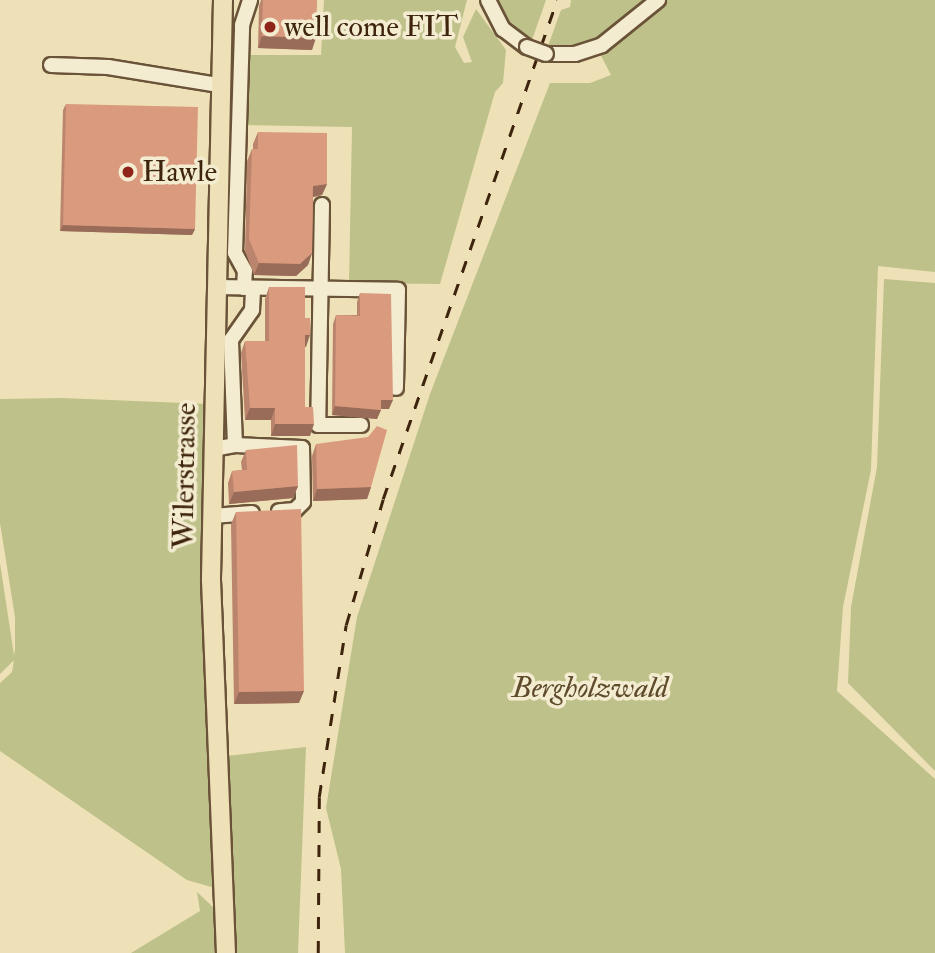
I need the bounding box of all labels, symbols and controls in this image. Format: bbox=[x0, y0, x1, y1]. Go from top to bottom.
place label: well come FIT bbox=[284, 9, 458, 45]
marker: well come FIT bbox=[262, 19, 278, 35]
place label: Hawle bbox=[142, 154, 217, 190]
marker: Hawle bbox=[120, 164, 136, 180]
street label: Wilerstrasse bbox=[166, 402, 204, 550]
park label: Bergholzwald bbox=[512, 670, 668, 706]

